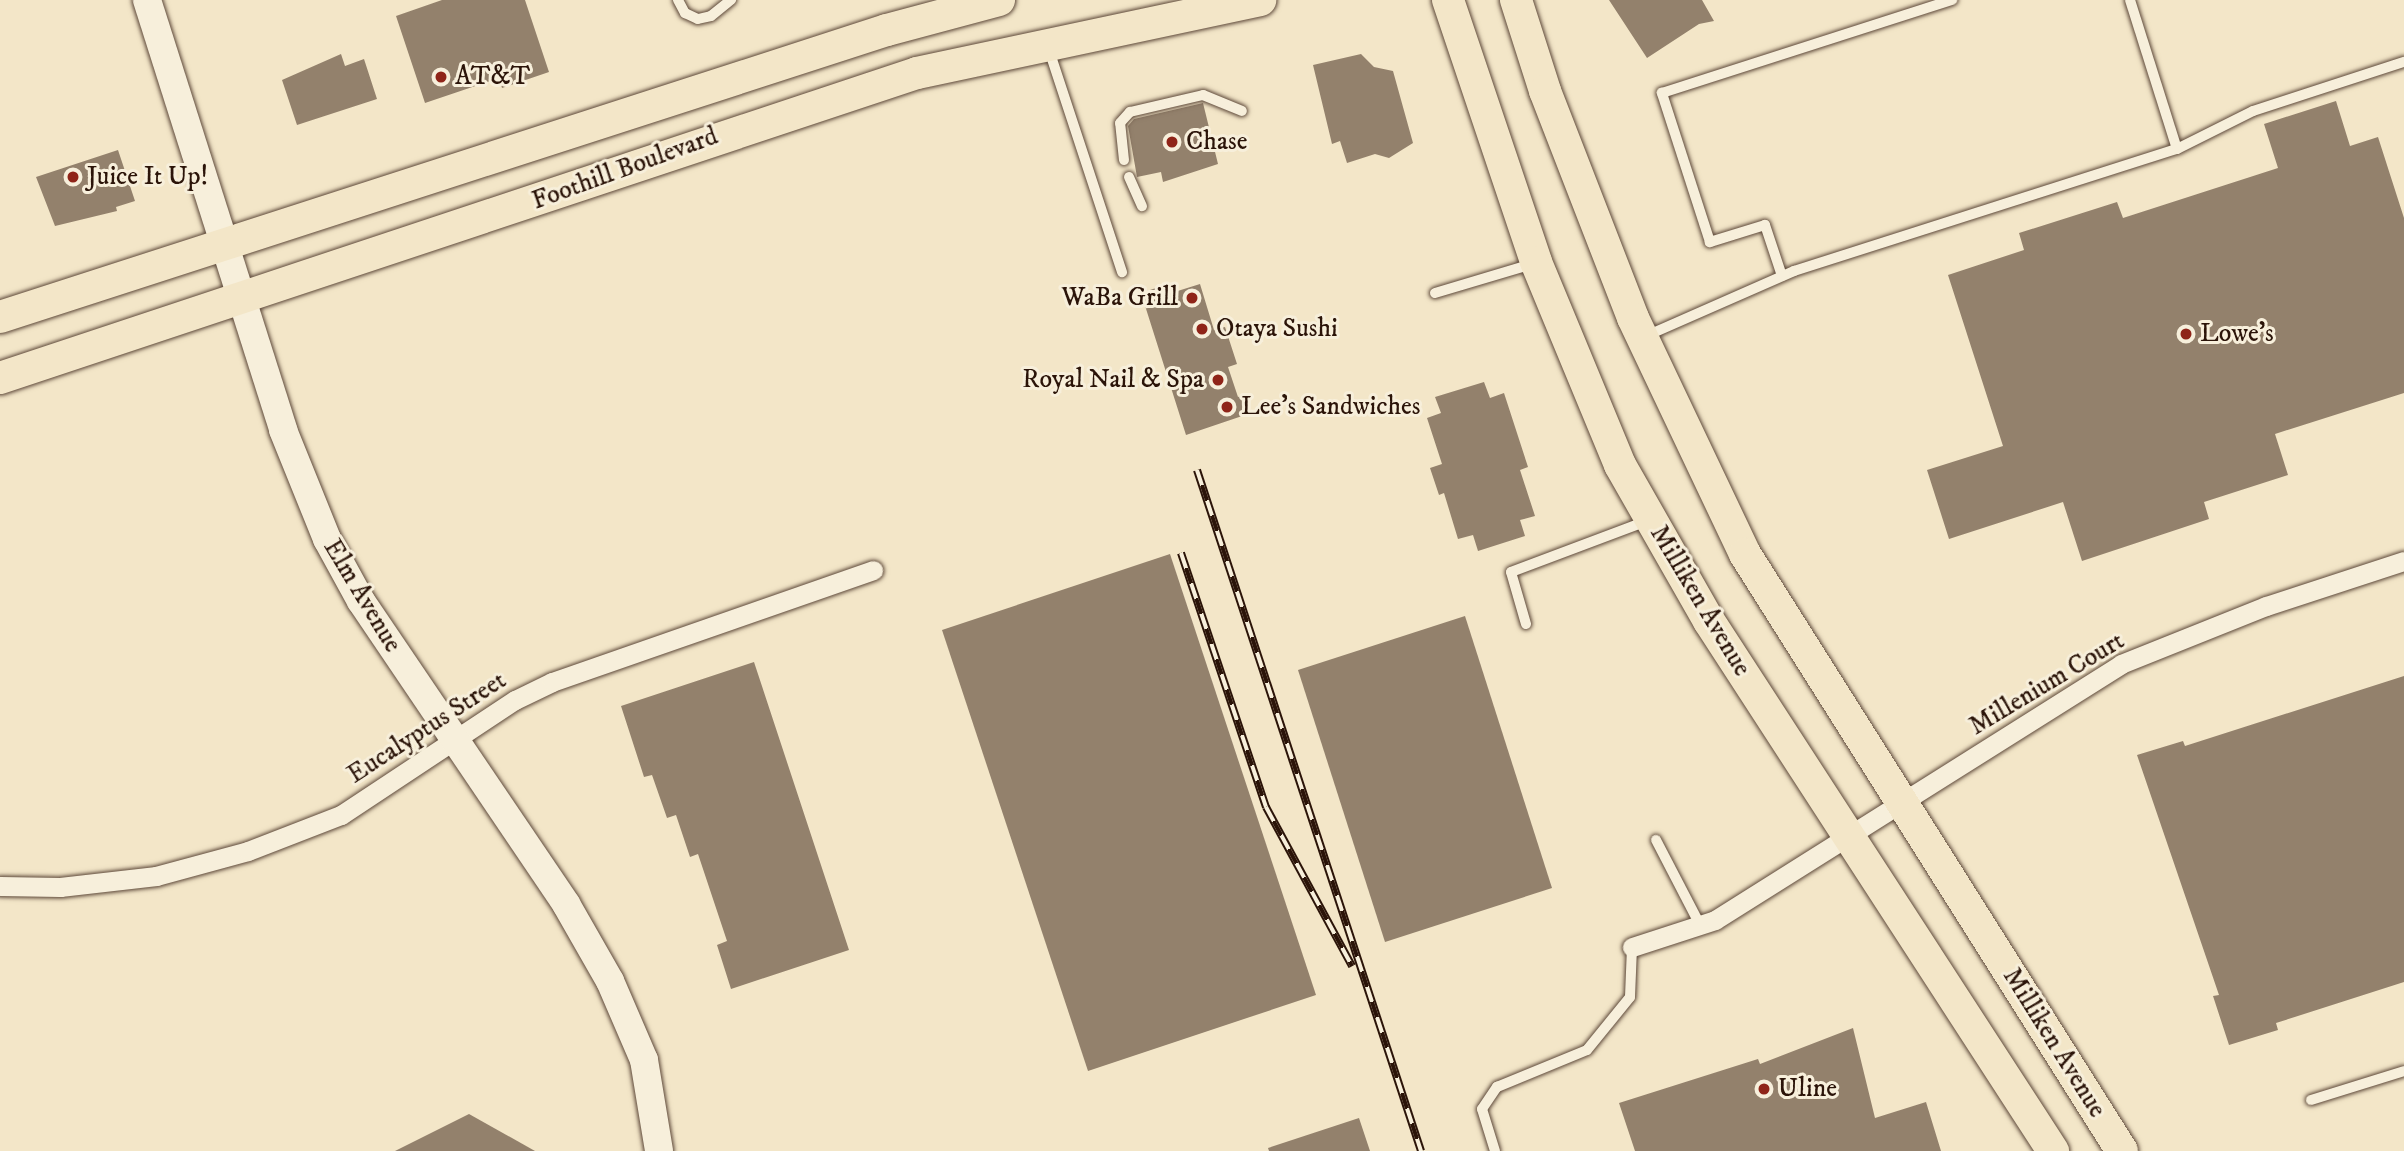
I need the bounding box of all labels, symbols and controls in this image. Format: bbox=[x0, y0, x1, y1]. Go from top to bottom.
place label: AT&T bbox=[455, 61, 530, 93]
marker: AT&T bbox=[433, 69, 449, 85]
street label: Foothill Boulevard bbox=[528, 121, 722, 217]
place label: Chase bbox=[1186, 126, 1247, 158]
marker: Chase bbox=[1164, 134, 1180, 150]
place label: Juice It Up! bbox=[87, 161, 208, 193]
marker: Juice It Up! bbox=[65, 169, 81, 185]
place label: WaBa Grill bbox=[1061, 282, 1178, 314]
marker: WaBa Grill bbox=[1184, 290, 1200, 306]
place label: Otaya Sushi bbox=[1216, 313, 1338, 345]
place label: Lowe's bbox=[2200, 318, 2274, 350]
marker: Otaya Sushi bbox=[1194, 321, 1210, 337]
marker: Lowe's bbox=[2178, 326, 2194, 342]
place label: Royal Nail & Spa bbox=[1022, 364, 1204, 396]
marker: Royal Nail & Spa bbox=[1210, 372, 1226, 388]
place label: Lee's Sandwiches bbox=[1241, 391, 1420, 423]
marker: Lee's Sandwiches bbox=[1219, 399, 1235, 415]
street label: Milliken Avenue bbox=[1643, 520, 1757, 682]
street label: Elm Avenue bbox=[316, 534, 408, 658]
street label: Millenium Court bbox=[1964, 626, 2130, 742]
street label: Eucalyptus Street bbox=[342, 665, 512, 791]
street label: Milliken Avenue bbox=[1996, 963, 2112, 1123]
place label: Uline bbox=[1778, 1073, 1837, 1105]
marker: Uline bbox=[1756, 1081, 1772, 1097]

